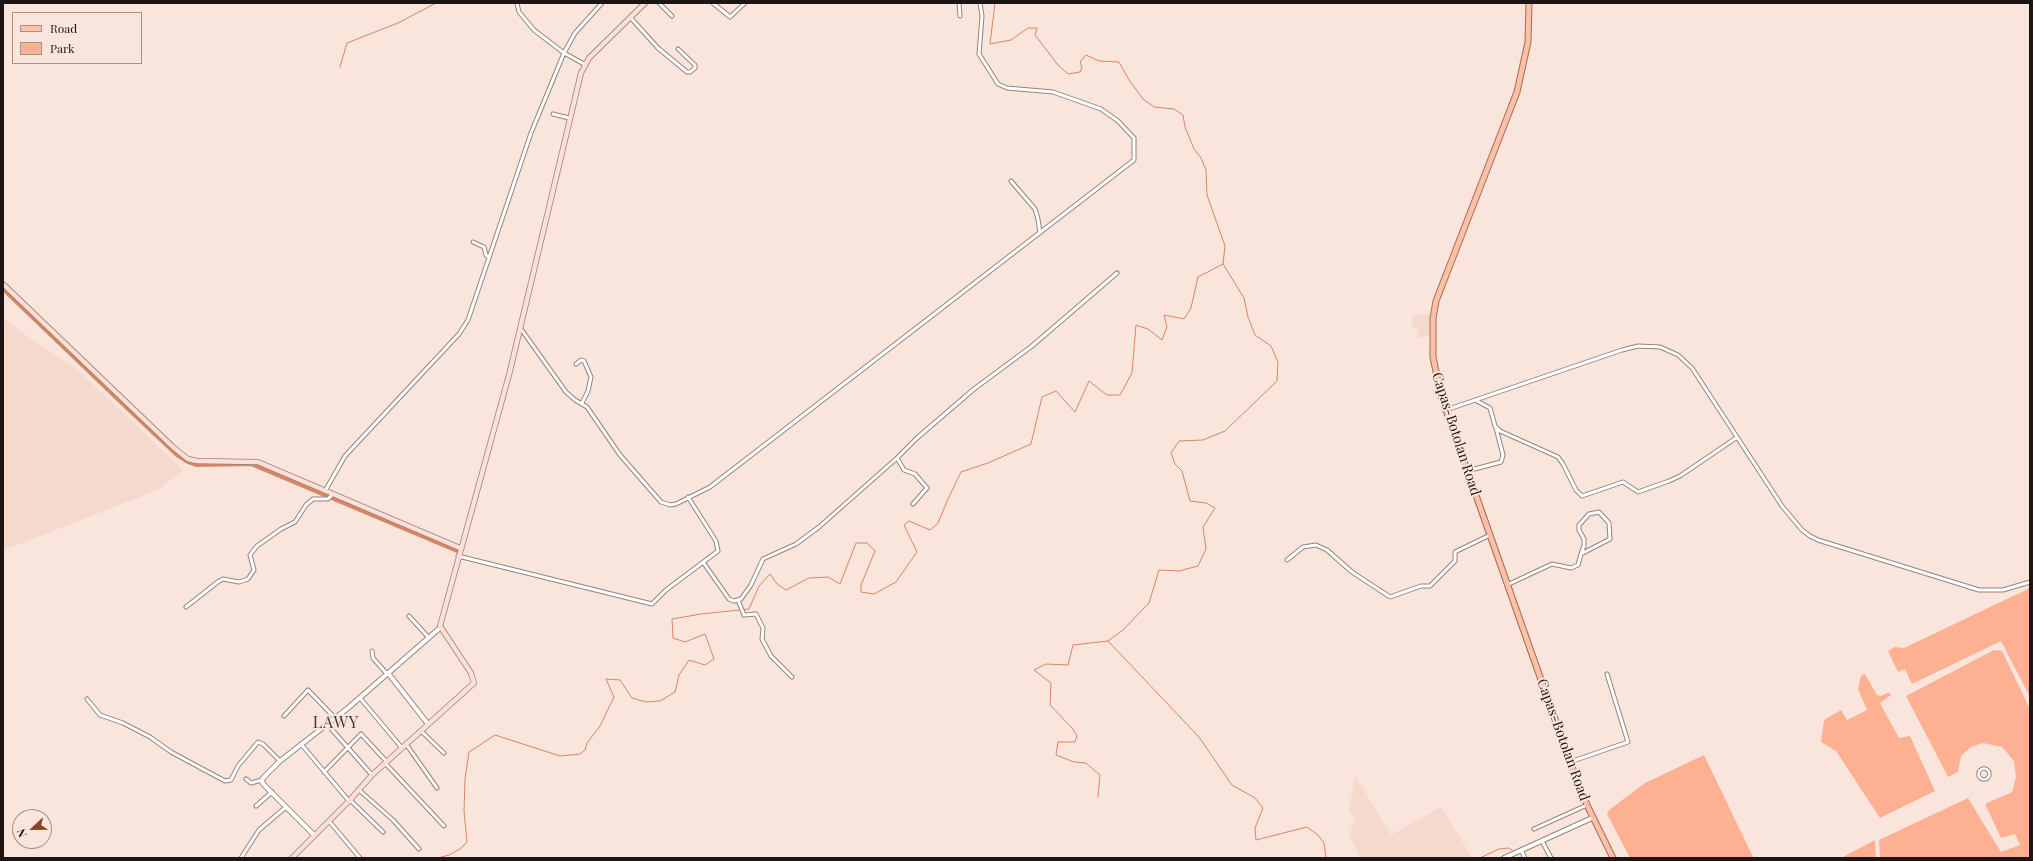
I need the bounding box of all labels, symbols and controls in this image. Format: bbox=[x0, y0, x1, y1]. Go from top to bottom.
legend bbox=[12, 12, 142, 64]
text: Road bbox=[50, 20, 77, 36]
text: Park bbox=[50, 40, 75, 56]
street label: Capas-Botolan Road bbox=[1428, 370, 1484, 498]
street label: Capas-Botolan Road bbox=[1533, 677, 1593, 803]
district label: LAWY bbox=[313, 713, 359, 733]
north arrow bbox=[12, 809, 52, 849]
text: N bbox=[13, 827, 30, 840]

